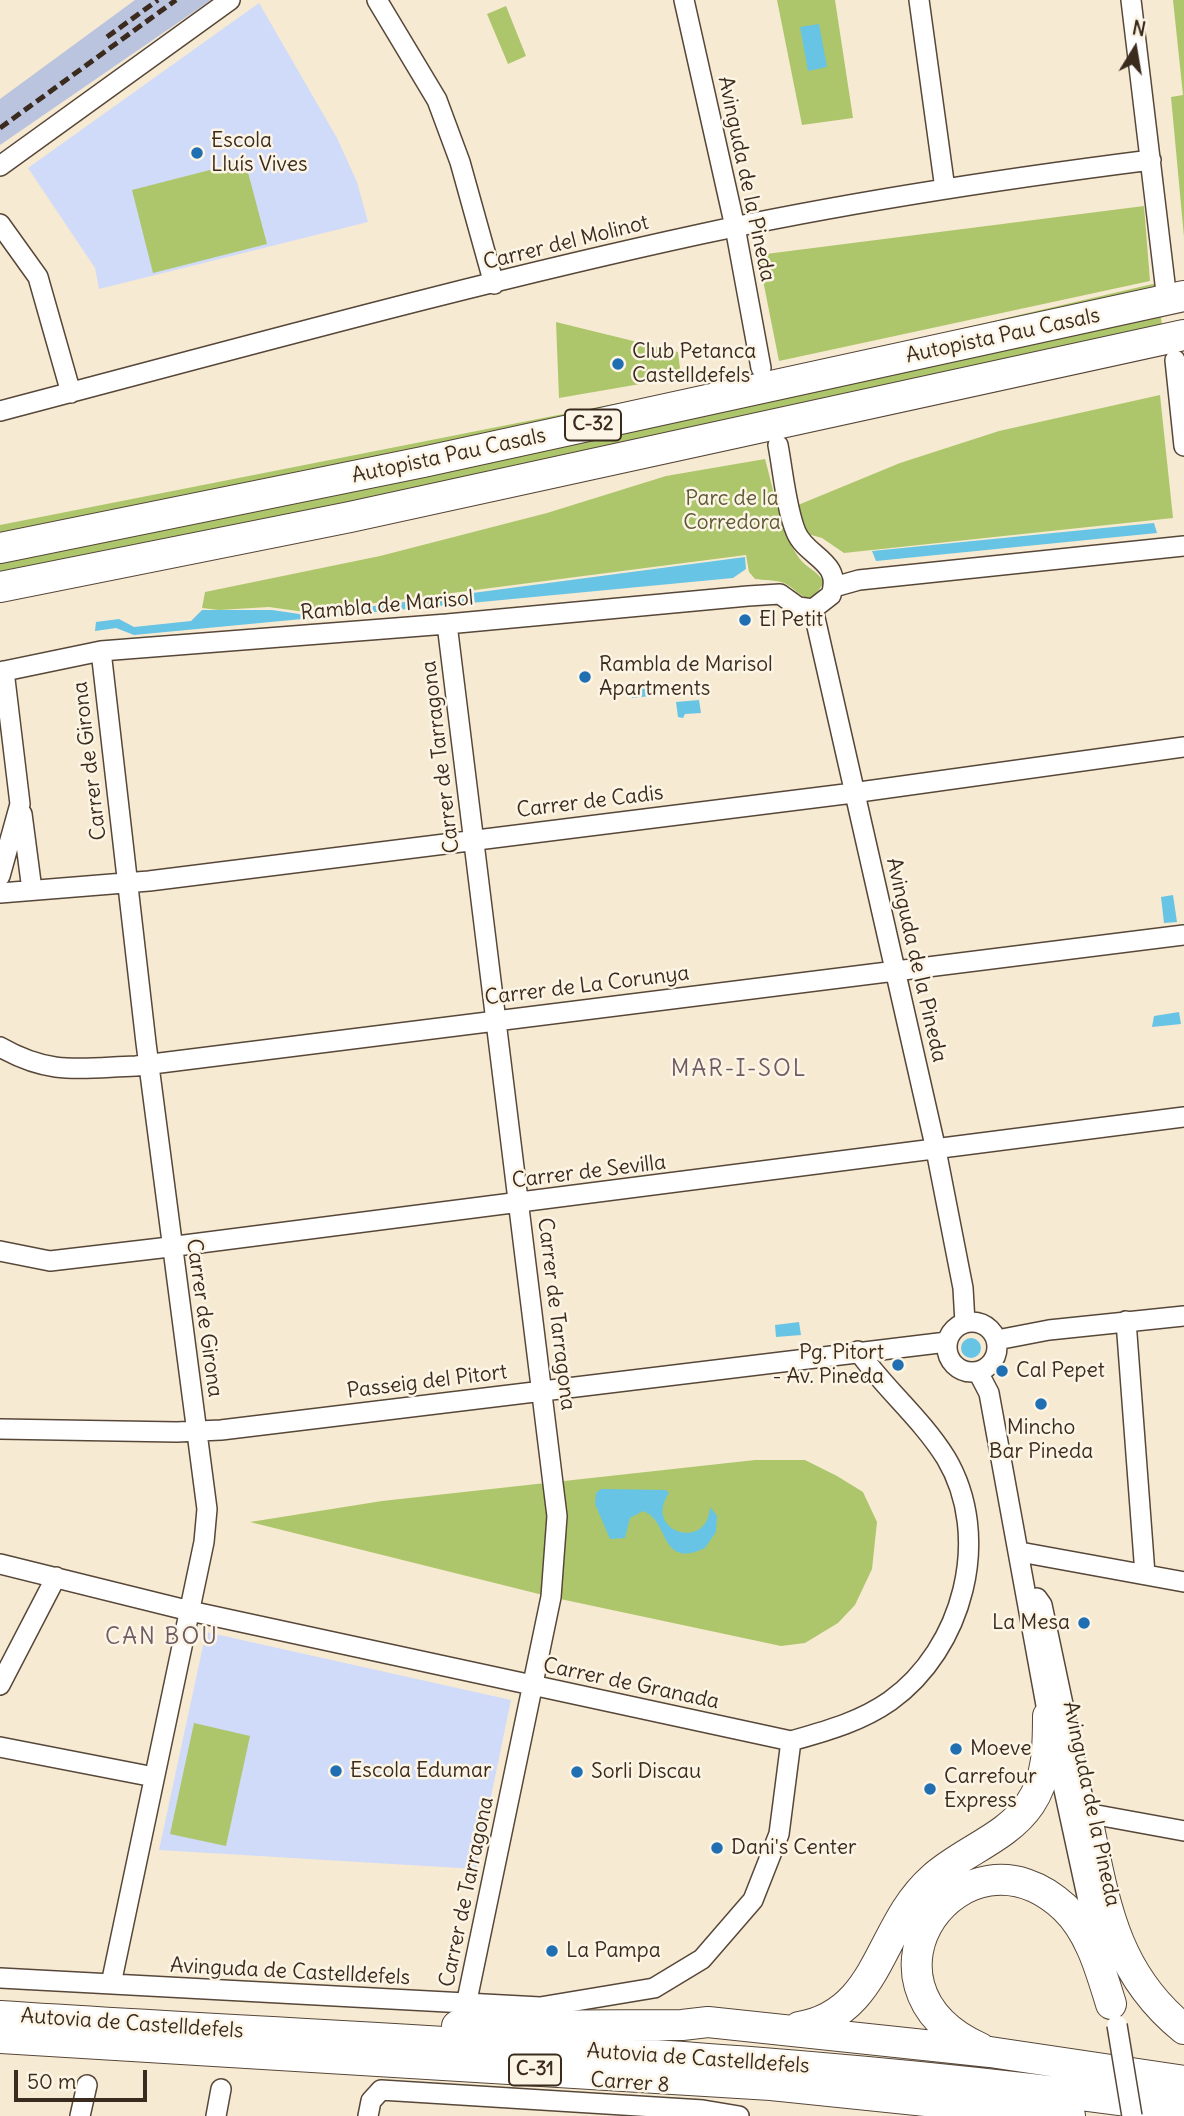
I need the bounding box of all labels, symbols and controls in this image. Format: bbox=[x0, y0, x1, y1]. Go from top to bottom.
north arrow bbox=[1100, 14, 1170, 84]
text: N bbox=[1130, 15, 1148, 41]
street label: Avinguda de la Pineda bbox=[712, 74, 780, 284]
place label: Escola Lluís Vives bbox=[211, 128, 308, 178]
marker: Escola Lluís Vives bbox=[189, 145, 205, 161]
street label: Carrer del Molinot bbox=[481, 210, 651, 276]
street label: Autopista Pau Casals bbox=[904, 303, 1102, 369]
place label: Club Petanca Castelldefels bbox=[632, 339, 756, 389]
marker: Club Petanca Castelldefels bbox=[610, 356, 626, 372]
road number: C-32 bbox=[565, 410, 621, 440]
street label: Autopista Pau Casals bbox=[350, 423, 548, 489]
park label: Parc de la Corredora bbox=[683, 486, 781, 536]
street label: Rambla de Marisol bbox=[299, 586, 475, 626]
place label: El Petit bbox=[759, 607, 823, 633]
marker: El Petit bbox=[737, 612, 753, 628]
place label: Rambla de Marisol Apartments bbox=[599, 652, 773, 702]
street label: Carrer de Tarragona bbox=[417, 659, 465, 855]
marker: Rambla de Marisol Apartments bbox=[577, 669, 593, 685]
street label: Carrer de Girona bbox=[68, 680, 112, 842]
street label: Carrer de Cadis bbox=[515, 780, 665, 824]
street label: Avinguda de la Pineda bbox=[880, 855, 952, 1065]
street label: Carrer de La Corunya bbox=[483, 961, 691, 1011]
district label: MAR-I-SOL bbox=[672, 1055, 806, 1083]
street label: Carrer de Sevilla bbox=[511, 1150, 667, 1194]
street label: Carrer de Tarragona bbox=[532, 1216, 580, 1412]
street label: Carrer de Girona bbox=[180, 1237, 228, 1399]
place label: Pg. Pitort - Av. Pineda bbox=[772, 1340, 884, 1390]
marker: Pg. Pitort - Av. Pineda bbox=[890, 1357, 906, 1373]
place label: Cal Pepet bbox=[1016, 1358, 1105, 1384]
street label: Passeig del Pitort bbox=[346, 1360, 508, 1404]
marker: Cal Pepet bbox=[994, 1363, 1010, 1379]
marker: Mincho Bar Pineda bbox=[1033, 1396, 1049, 1412]
place label: Mincho Bar Pineda bbox=[989, 1415, 1093, 1465]
place label: La Mesa bbox=[992, 1610, 1070, 1636]
marker: La Mesa bbox=[1076, 1615, 1092, 1631]
district label: CAN BOU bbox=[106, 1623, 218, 1651]
street label: Carrer de Granada bbox=[541, 1653, 721, 1715]
street label: Avinguda de la Pineda bbox=[1057, 1699, 1125, 1909]
place label: Moeve bbox=[970, 1736, 1031, 1762]
marker: Moeve bbox=[948, 1741, 964, 1757]
place label: Escola Edumar bbox=[350, 1758, 492, 1784]
place label: Sorli Discau bbox=[591, 1759, 701, 1785]
marker: Escola Edumar bbox=[328, 1763, 344, 1779]
marker: Sorli Discau bbox=[569, 1764, 585, 1780]
place label: Carrefour Express bbox=[944, 1764, 1037, 1814]
marker: Carrefour Express bbox=[922, 1781, 938, 1797]
street label: Carrer de Tarragona bbox=[435, 1795, 499, 1989]
place label: Dani's Center bbox=[731, 1835, 857, 1861]
marker: Dani's Center bbox=[709, 1840, 725, 1856]
place label: La Pampa bbox=[566, 1938, 661, 1964]
marker: La Pampa bbox=[544, 1943, 560, 1959]
street label: Avinguda de Castelldefels bbox=[169, 1953, 411, 1991]
street label: Autovia de Castelldefels bbox=[20, 2004, 244, 2044]
street label: Autovia de Castelldefels bbox=[586, 2039, 810, 2079]
road number: C-31 bbox=[509, 2054, 561, 2086]
scale bar bbox=[18, 2056, 150, 2100]
text: 50 m bbox=[27, 2068, 76, 2095]
street label: Carrer 8 bbox=[590, 2068, 670, 2098]

